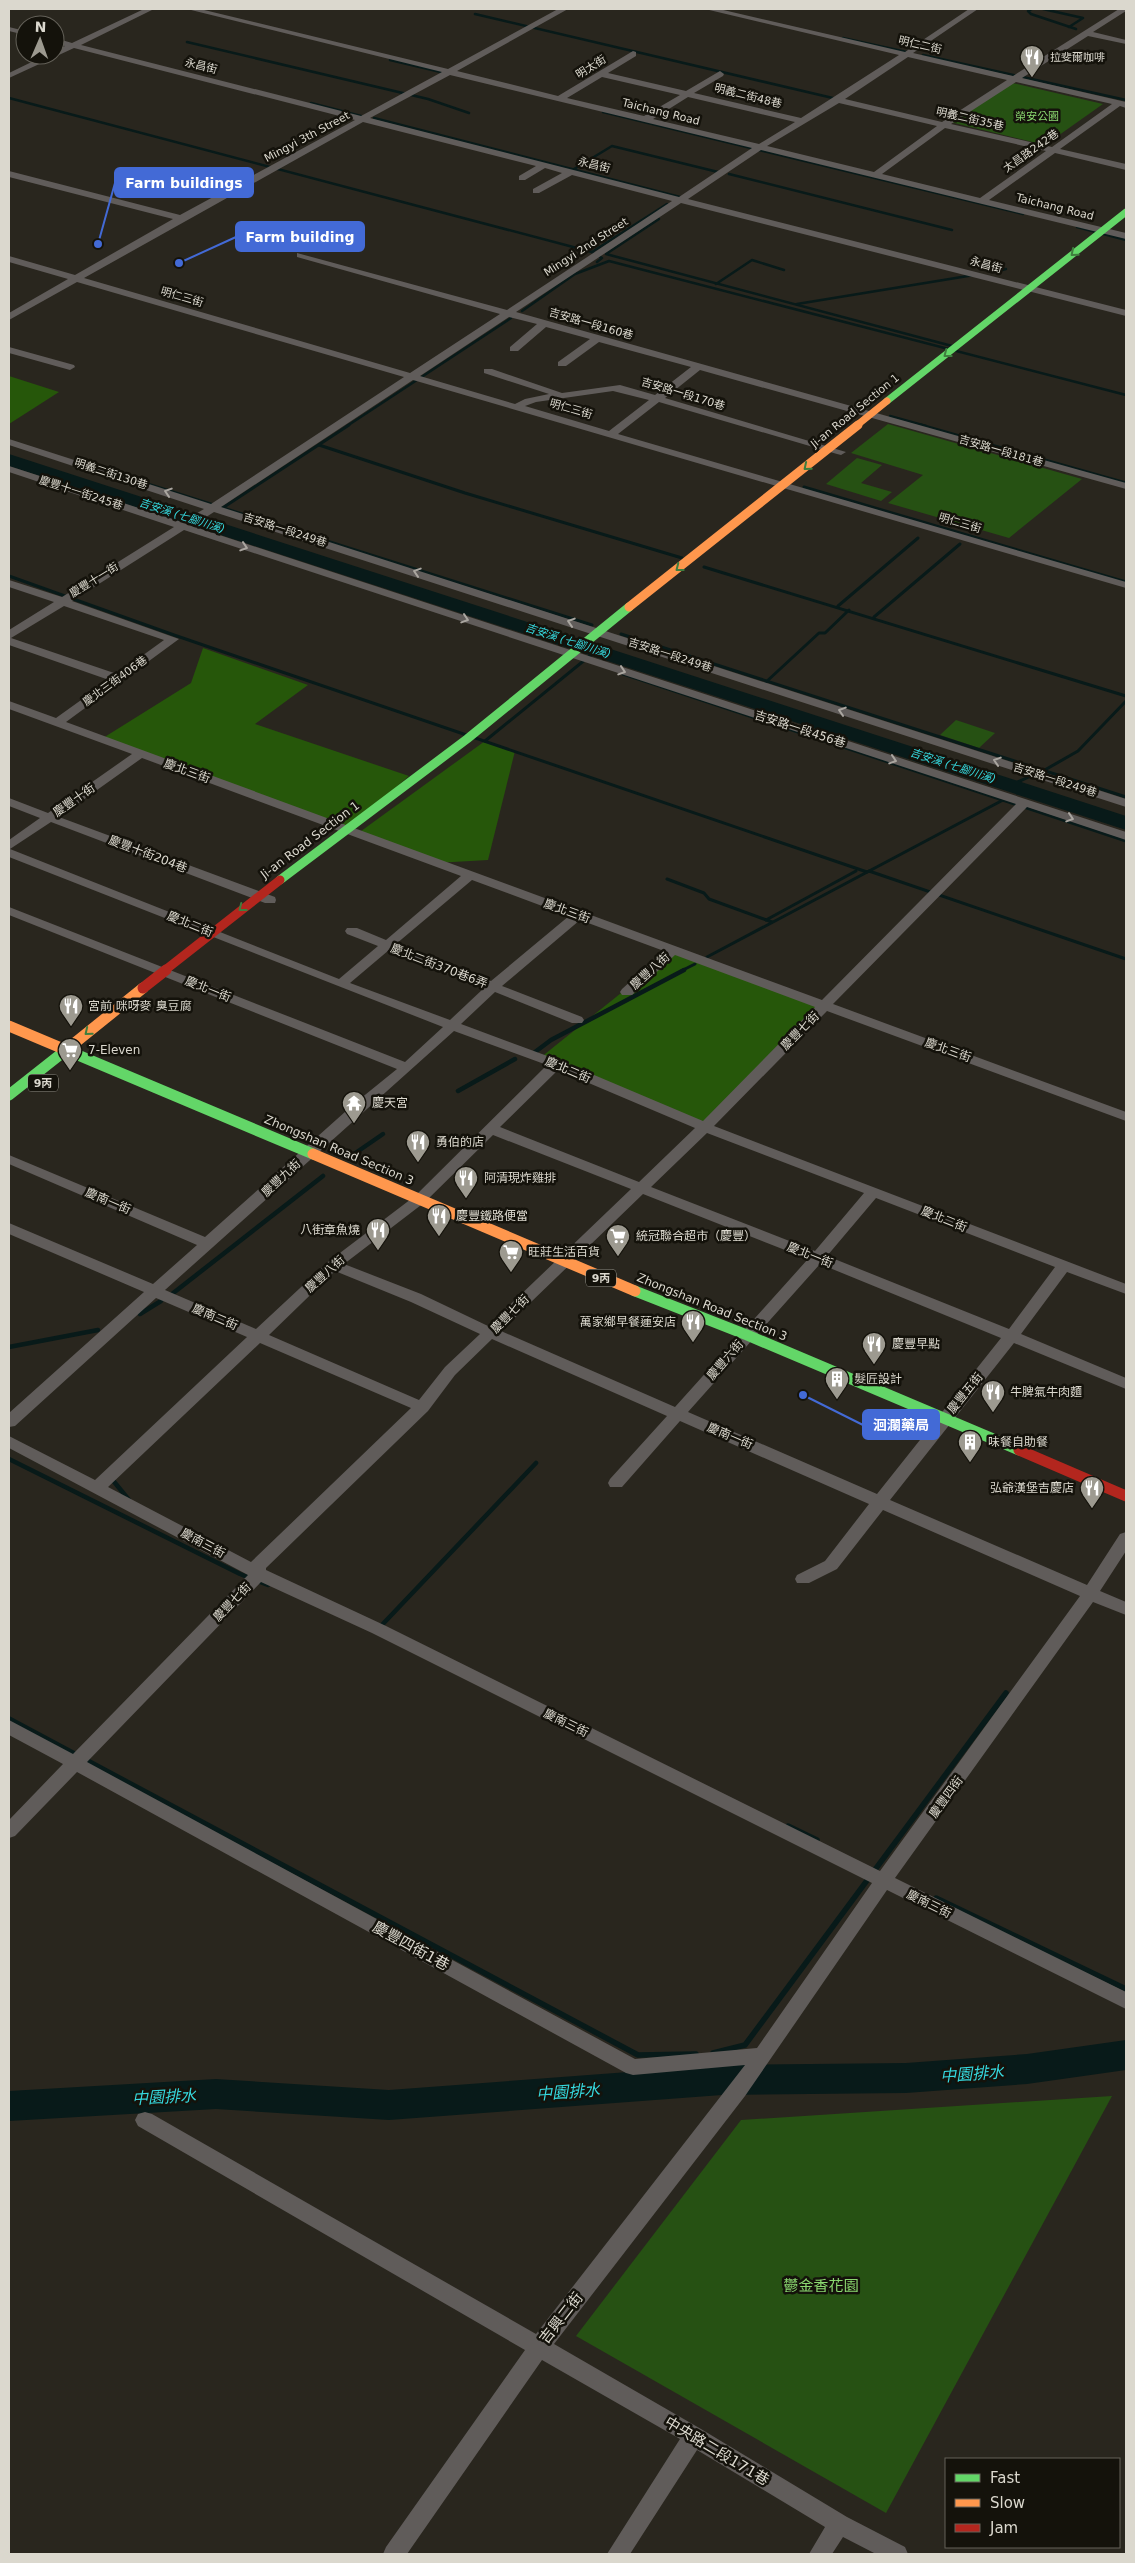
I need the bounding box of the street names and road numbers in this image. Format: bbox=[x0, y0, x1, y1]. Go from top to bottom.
street label: 明仁二街 bbox=[897, 34, 943, 56]
street label: 明太街 bbox=[574, 53, 608, 81]
street label: 永昌街 bbox=[183, 56, 219, 76]
street label: 明義二街48巷 bbox=[713, 81, 783, 111]
street label: Taichang Road bbox=[620, 96, 701, 128]
street label: 明義二街35巷 bbox=[935, 105, 1005, 133]
street label: Mingyi 3th Street bbox=[262, 109, 352, 165]
street label: 太昌路242巷 bbox=[1001, 127, 1061, 175]
street label: 永昌街 bbox=[576, 155, 612, 175]
street label: Taichang Road bbox=[1014, 191, 1095, 223]
street label: Mingyi 2nd Street bbox=[542, 215, 631, 279]
street label: 永昌街 bbox=[968, 254, 1004, 276]
street label: 明仁三街 bbox=[159, 285, 205, 309]
street label: 吉安路一段160巷 bbox=[547, 306, 635, 342]
street label: Ji-an Road Section 1 bbox=[807, 371, 902, 451]
street label: 吉安路一段170巷 bbox=[640, 375, 726, 413]
street label: 明仁三街 bbox=[548, 397, 594, 421]
street label: 吉安路一段181巷 bbox=[957, 433, 1045, 469]
street label: 明義二街130巷 bbox=[73, 456, 149, 492]
street label: 慶豐十一街245巷 bbox=[38, 473, 124, 513]
street label: 吉安路一段249巷 bbox=[242, 510, 328, 550]
street label: 明仁三街 bbox=[937, 511, 983, 535]
street label: 慶豐十一街 bbox=[67, 560, 121, 600]
street label: 吉安路一段249巷 bbox=[627, 635, 713, 675]
street label: 慶北三街406巷 bbox=[80, 653, 150, 709]
street label: 吉安路一段456巷 bbox=[753, 708, 847, 750]
street label: 慶北三街 bbox=[162, 756, 212, 786]
street label: 吉安路一段249巷 bbox=[1012, 760, 1098, 800]
street label: 慶豐十街 bbox=[50, 780, 98, 820]
street label: Ji-an Road Section 1 bbox=[257, 798, 362, 882]
street label: 慶豐十街204巷 bbox=[107, 833, 189, 875]
street label: 慶北三街 bbox=[542, 896, 592, 926]
street label: 慶北二街 bbox=[165, 909, 215, 939]
street label: 慶北二街370巷6弄 bbox=[389, 941, 489, 991]
street label: 慶豐八街 bbox=[627, 950, 673, 992]
street label: 慶北一街 bbox=[183, 974, 233, 1004]
street label: 慶豐七街 bbox=[778, 1009, 822, 1053]
street label: 慶北三街 bbox=[923, 1035, 973, 1065]
street label: 慶北二街 bbox=[543, 1054, 593, 1086]
road number: 9丙 bbox=[28, 1074, 58, 1092]
street label: Zhongshan Road Section 3 bbox=[262, 1112, 416, 1188]
street label: 慶豐九街 bbox=[259, 1157, 303, 1199]
street label: 慶南一街 bbox=[83, 1185, 133, 1217]
street label: 慶北二街 bbox=[919, 1204, 969, 1234]
street label: 慶北一街 bbox=[785, 1240, 835, 1270]
street label: 慶豐八街 bbox=[302, 1253, 348, 1295]
road number: 9丙 bbox=[586, 1270, 616, 1286]
street label: Zhongshan Road Section 3 bbox=[635, 1270, 789, 1344]
street label: 慶豐七街 bbox=[488, 1292, 532, 1336]
street label: 慶南二街 bbox=[190, 1301, 240, 1333]
street label: 慶豐六街 bbox=[704, 1337, 746, 1383]
street label: 慶豐五街 bbox=[944, 1370, 986, 1416]
street label: 慶南一街 bbox=[705, 1420, 755, 1452]
street label: 慶南三街 bbox=[179, 1526, 227, 1560]
street label: 慶豐七街 bbox=[210, 1580, 254, 1624]
street label: 慶南三街 bbox=[541, 1706, 591, 1740]
street label: 慶豐四街 bbox=[926, 1773, 966, 1821]
street label: 慶南三街 bbox=[904, 1887, 954, 1921]
street label: 慶豐四街1巷 bbox=[370, 1918, 452, 1974]
street label: 吉興二街 bbox=[535, 2289, 587, 2347]
street label: 中央路二段171巷 bbox=[662, 2413, 772, 2489]

